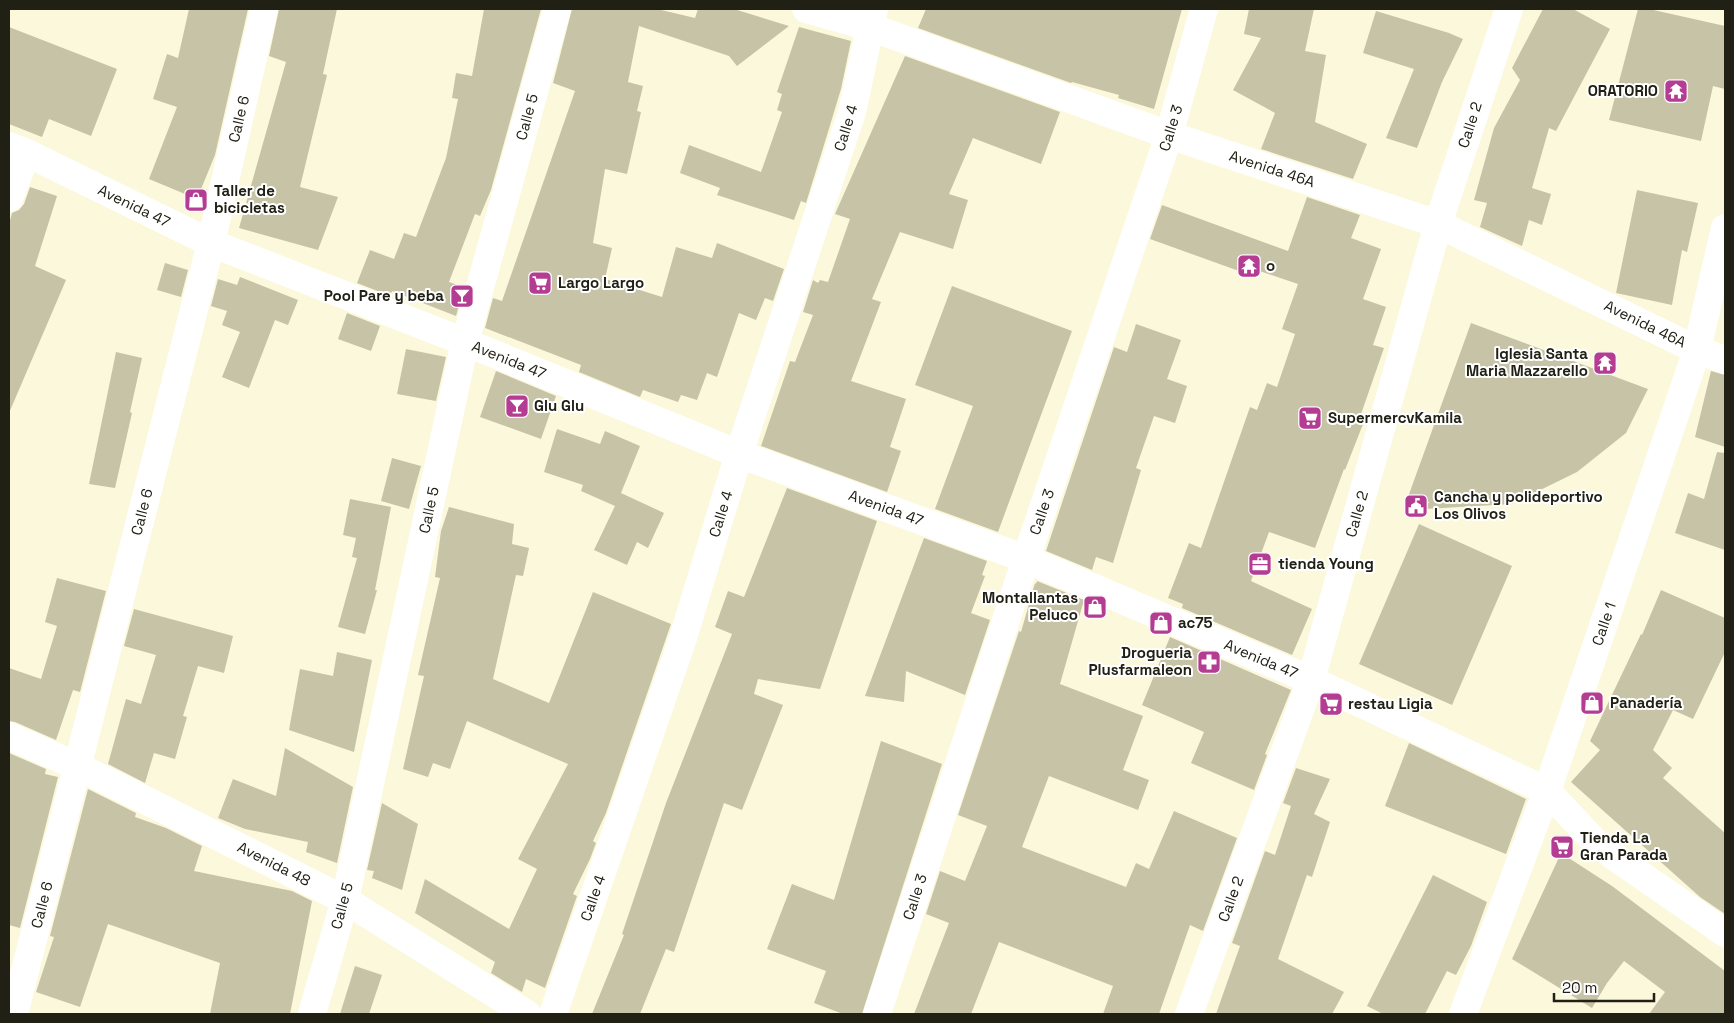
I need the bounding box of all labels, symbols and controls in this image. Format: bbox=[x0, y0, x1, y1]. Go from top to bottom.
temple icon: ORATORIO bbox=[1663, 78, 1689, 104]
place label: ORATORIO bbox=[1588, 81, 1658, 100]
street label: Calle 5 bbox=[511, 92, 542, 142]
street label: Calle 6 bbox=[224, 94, 253, 144]
street label: Calle 2 bbox=[1453, 99, 1486, 150]
street label: Calle 4 bbox=[829, 102, 862, 153]
street label: Calle 3 bbox=[1155, 102, 1187, 153]
street label: Avenida 46A bbox=[1227, 146, 1318, 191]
street label: Avenida 47 bbox=[95, 180, 174, 231]
place label: Taller de bicicletas bbox=[214, 181, 285, 217]
shop icon: Taller de bicicletas bbox=[183, 187, 209, 213]
temple icon: o bbox=[1236, 253, 1262, 279]
place label: o bbox=[1266, 256, 1275, 275]
supermarket icon: Largo Largo bbox=[527, 270, 553, 296]
place label: Largo Largo bbox=[558, 273, 644, 292]
bar icon: Pool Pare y beba bbox=[449, 283, 475, 309]
place label: Pool Pare y beba bbox=[324, 286, 444, 305]
street label: Avenida 46A bbox=[1601, 296, 1690, 352]
street label: Avenida 47 bbox=[469, 336, 549, 383]
place label: Iglesia Santa Maria Mazzarello bbox=[1466, 344, 1588, 380]
temple icon: Iglesia Santa Maria Mazzarello bbox=[1592, 350, 1618, 376]
bar icon: Glu Glu bbox=[504, 393, 530, 419]
place label: Glu Glu bbox=[534, 396, 584, 415]
supermarket icon: SupermercvKamila bbox=[1297, 405, 1323, 431]
place label: SupermercvKamila bbox=[1328, 408, 1462, 427]
street label: Calle 5 bbox=[414, 485, 443, 535]
street label: Avenida 47 bbox=[846, 485, 926, 530]
street label: Calle 3 bbox=[1025, 486, 1058, 537]
street label: Calle 6 bbox=[127, 487, 156, 537]
place label: Cancha y polideportivo Los Olivos bbox=[1434, 487, 1603, 523]
street label: Calle 4 bbox=[704, 488, 737, 539]
street label: Calle 2 bbox=[1341, 488, 1372, 539]
public building icon: Cancha y polideportivo Los Olivos bbox=[1403, 493, 1429, 519]
office icon: tienda Young bbox=[1247, 551, 1273, 577]
place label: tienda Young bbox=[1278, 554, 1374, 573]
place label: Montallantas Peluco bbox=[982, 588, 1078, 624]
shop icon: Montallantas Peluco bbox=[1082, 594, 1108, 620]
street label: Calle 1 bbox=[1587, 600, 1620, 648]
shop icon: ac75 bbox=[1148, 610, 1174, 636]
place label: ac75 bbox=[1178, 613, 1213, 632]
street label: Avenida 47 bbox=[1221, 635, 1301, 683]
place label: Drogueria Plusfarmaleon bbox=[1088, 643, 1192, 679]
pharmacy icon: Drogueria Plusfarmaleon bbox=[1196, 649, 1222, 675]
shop icon: Panadería bbox=[1579, 690, 1605, 716]
supermarket icon: restau Ligia bbox=[1318, 691, 1344, 717]
place label: Panadería bbox=[1610, 693, 1682, 712]
place label: restau Ligia bbox=[1348, 694, 1433, 713]
place label: Tienda La Gran Parada bbox=[1580, 828, 1668, 864]
supermarket icon: Tienda La Gran Parada bbox=[1549, 834, 1575, 860]
street label: Avenida 48 bbox=[234, 837, 314, 890]
street label: Calle 3 bbox=[898, 871, 931, 922]
street label: Calle 4 bbox=[576, 872, 609, 923]
street label: Calle 2 bbox=[1213, 873, 1248, 924]
street label: Calle 6 bbox=[27, 880, 56, 930]
street label: Calle 5 bbox=[326, 881, 357, 931]
scale bar bbox=[1554, 970, 1654, 1002]
text: 20 m bbox=[1562, 978, 1597, 997]

